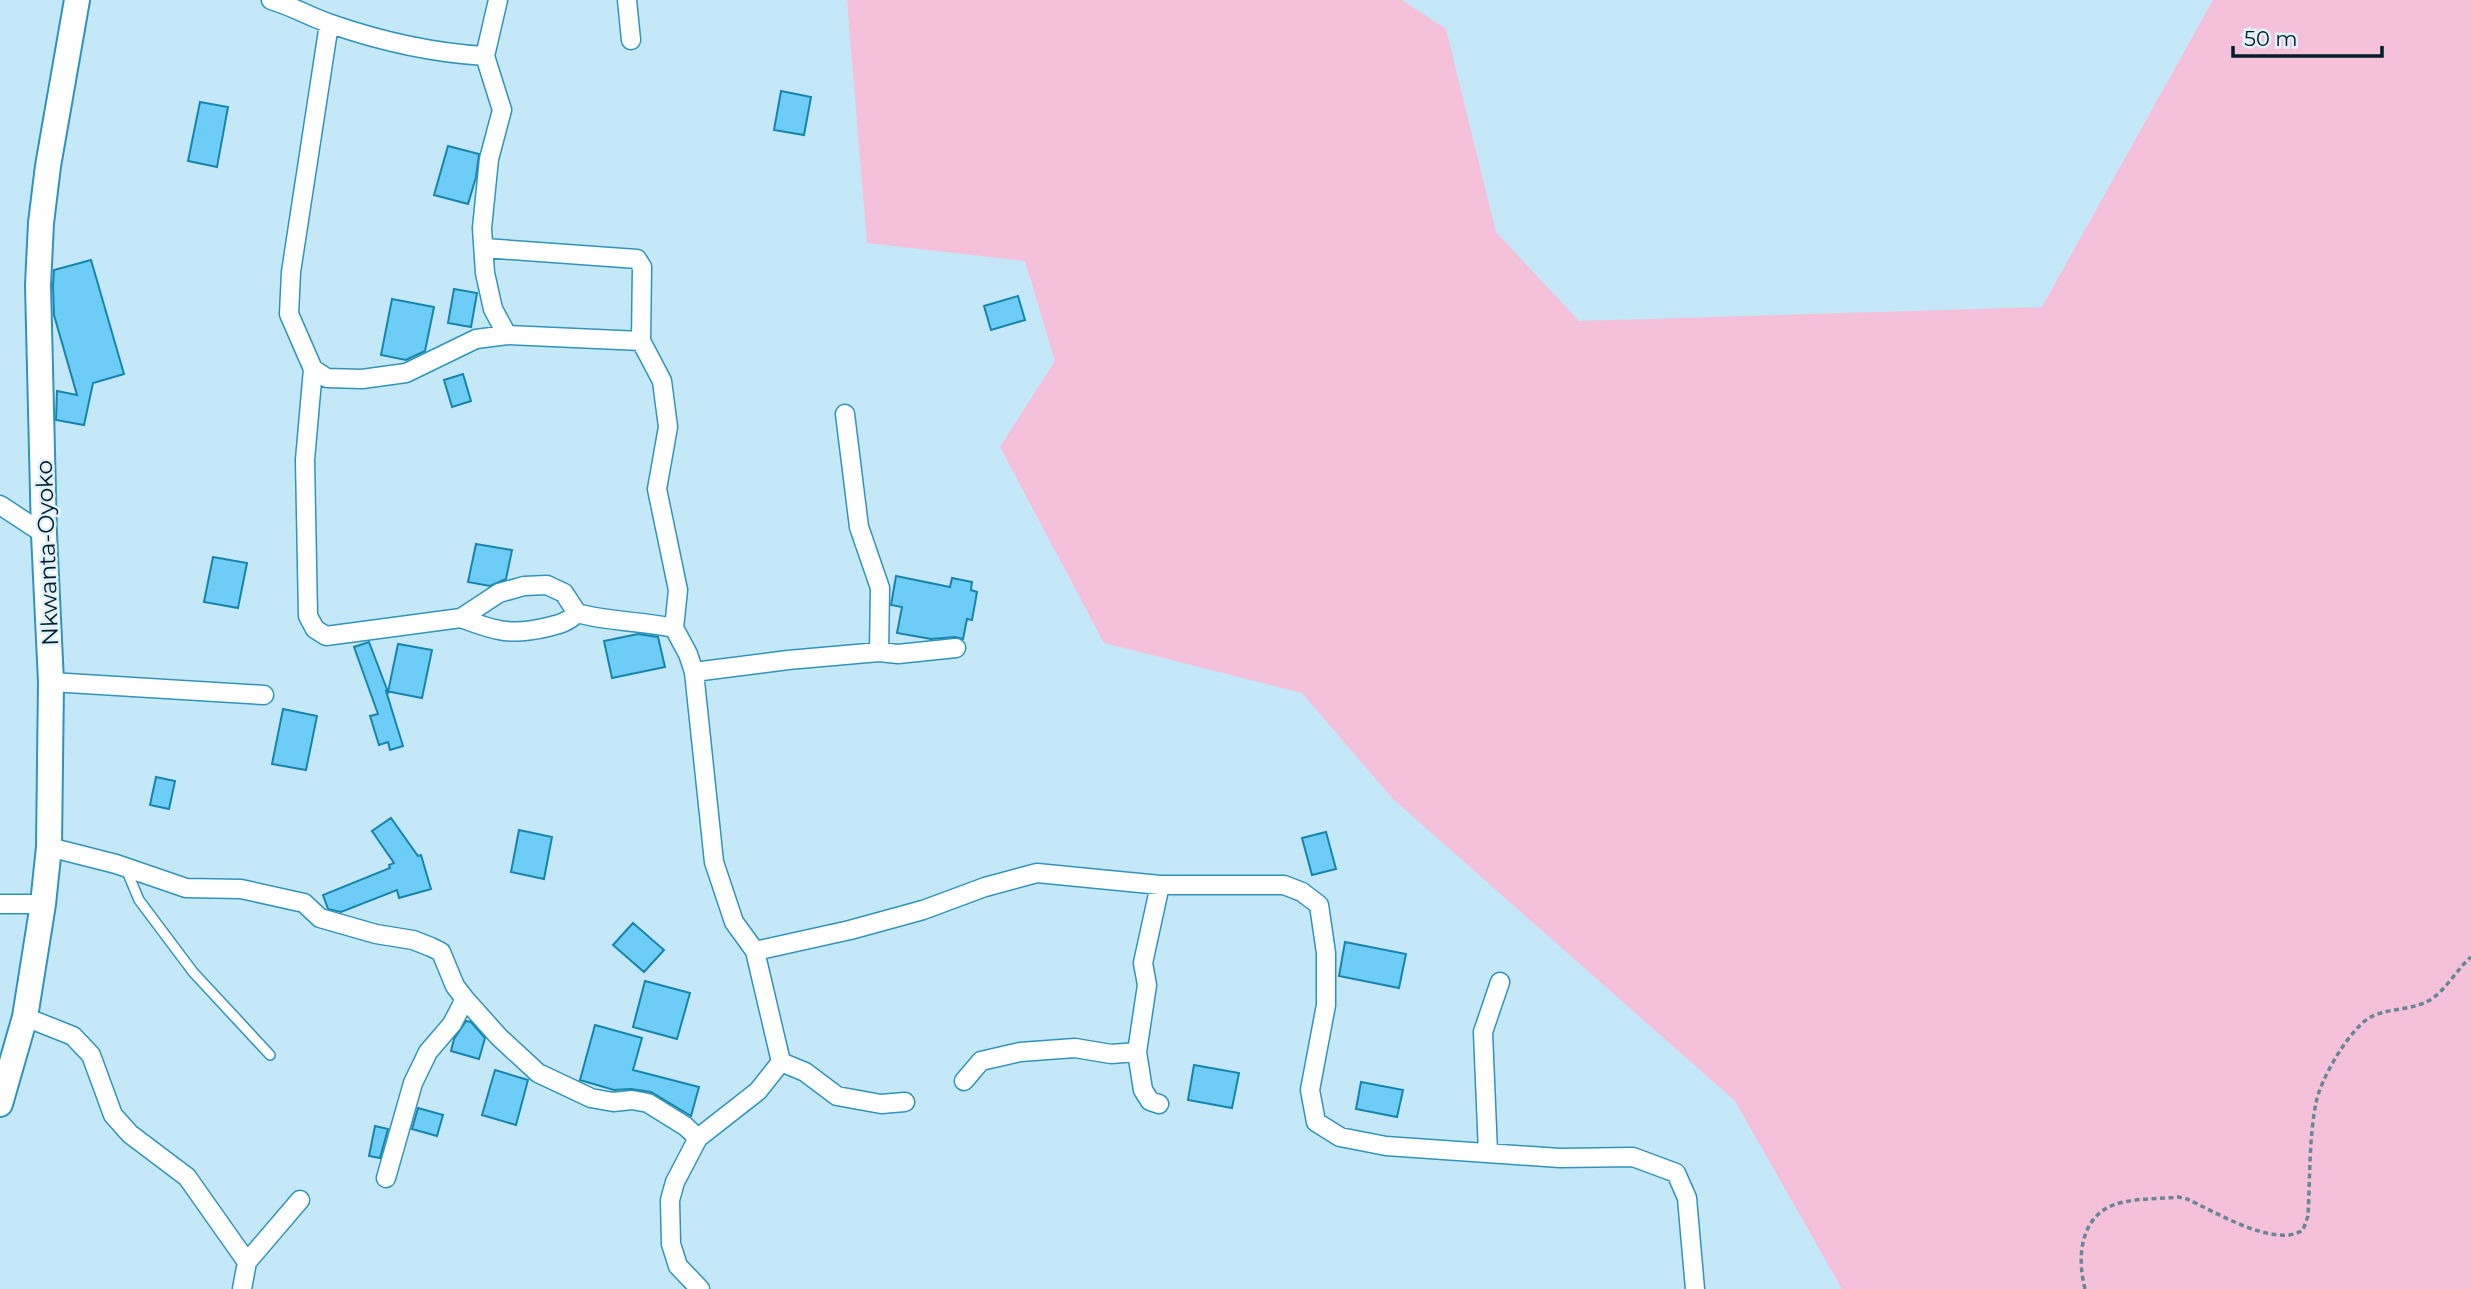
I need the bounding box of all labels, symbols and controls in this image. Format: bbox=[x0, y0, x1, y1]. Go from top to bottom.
scale bar bbox=[2233, 14, 2382, 58]
text: 50 m bbox=[2244, 26, 2298, 51]
street label: Nkwanta-Oyoko bbox=[30, 460, 64, 646]

